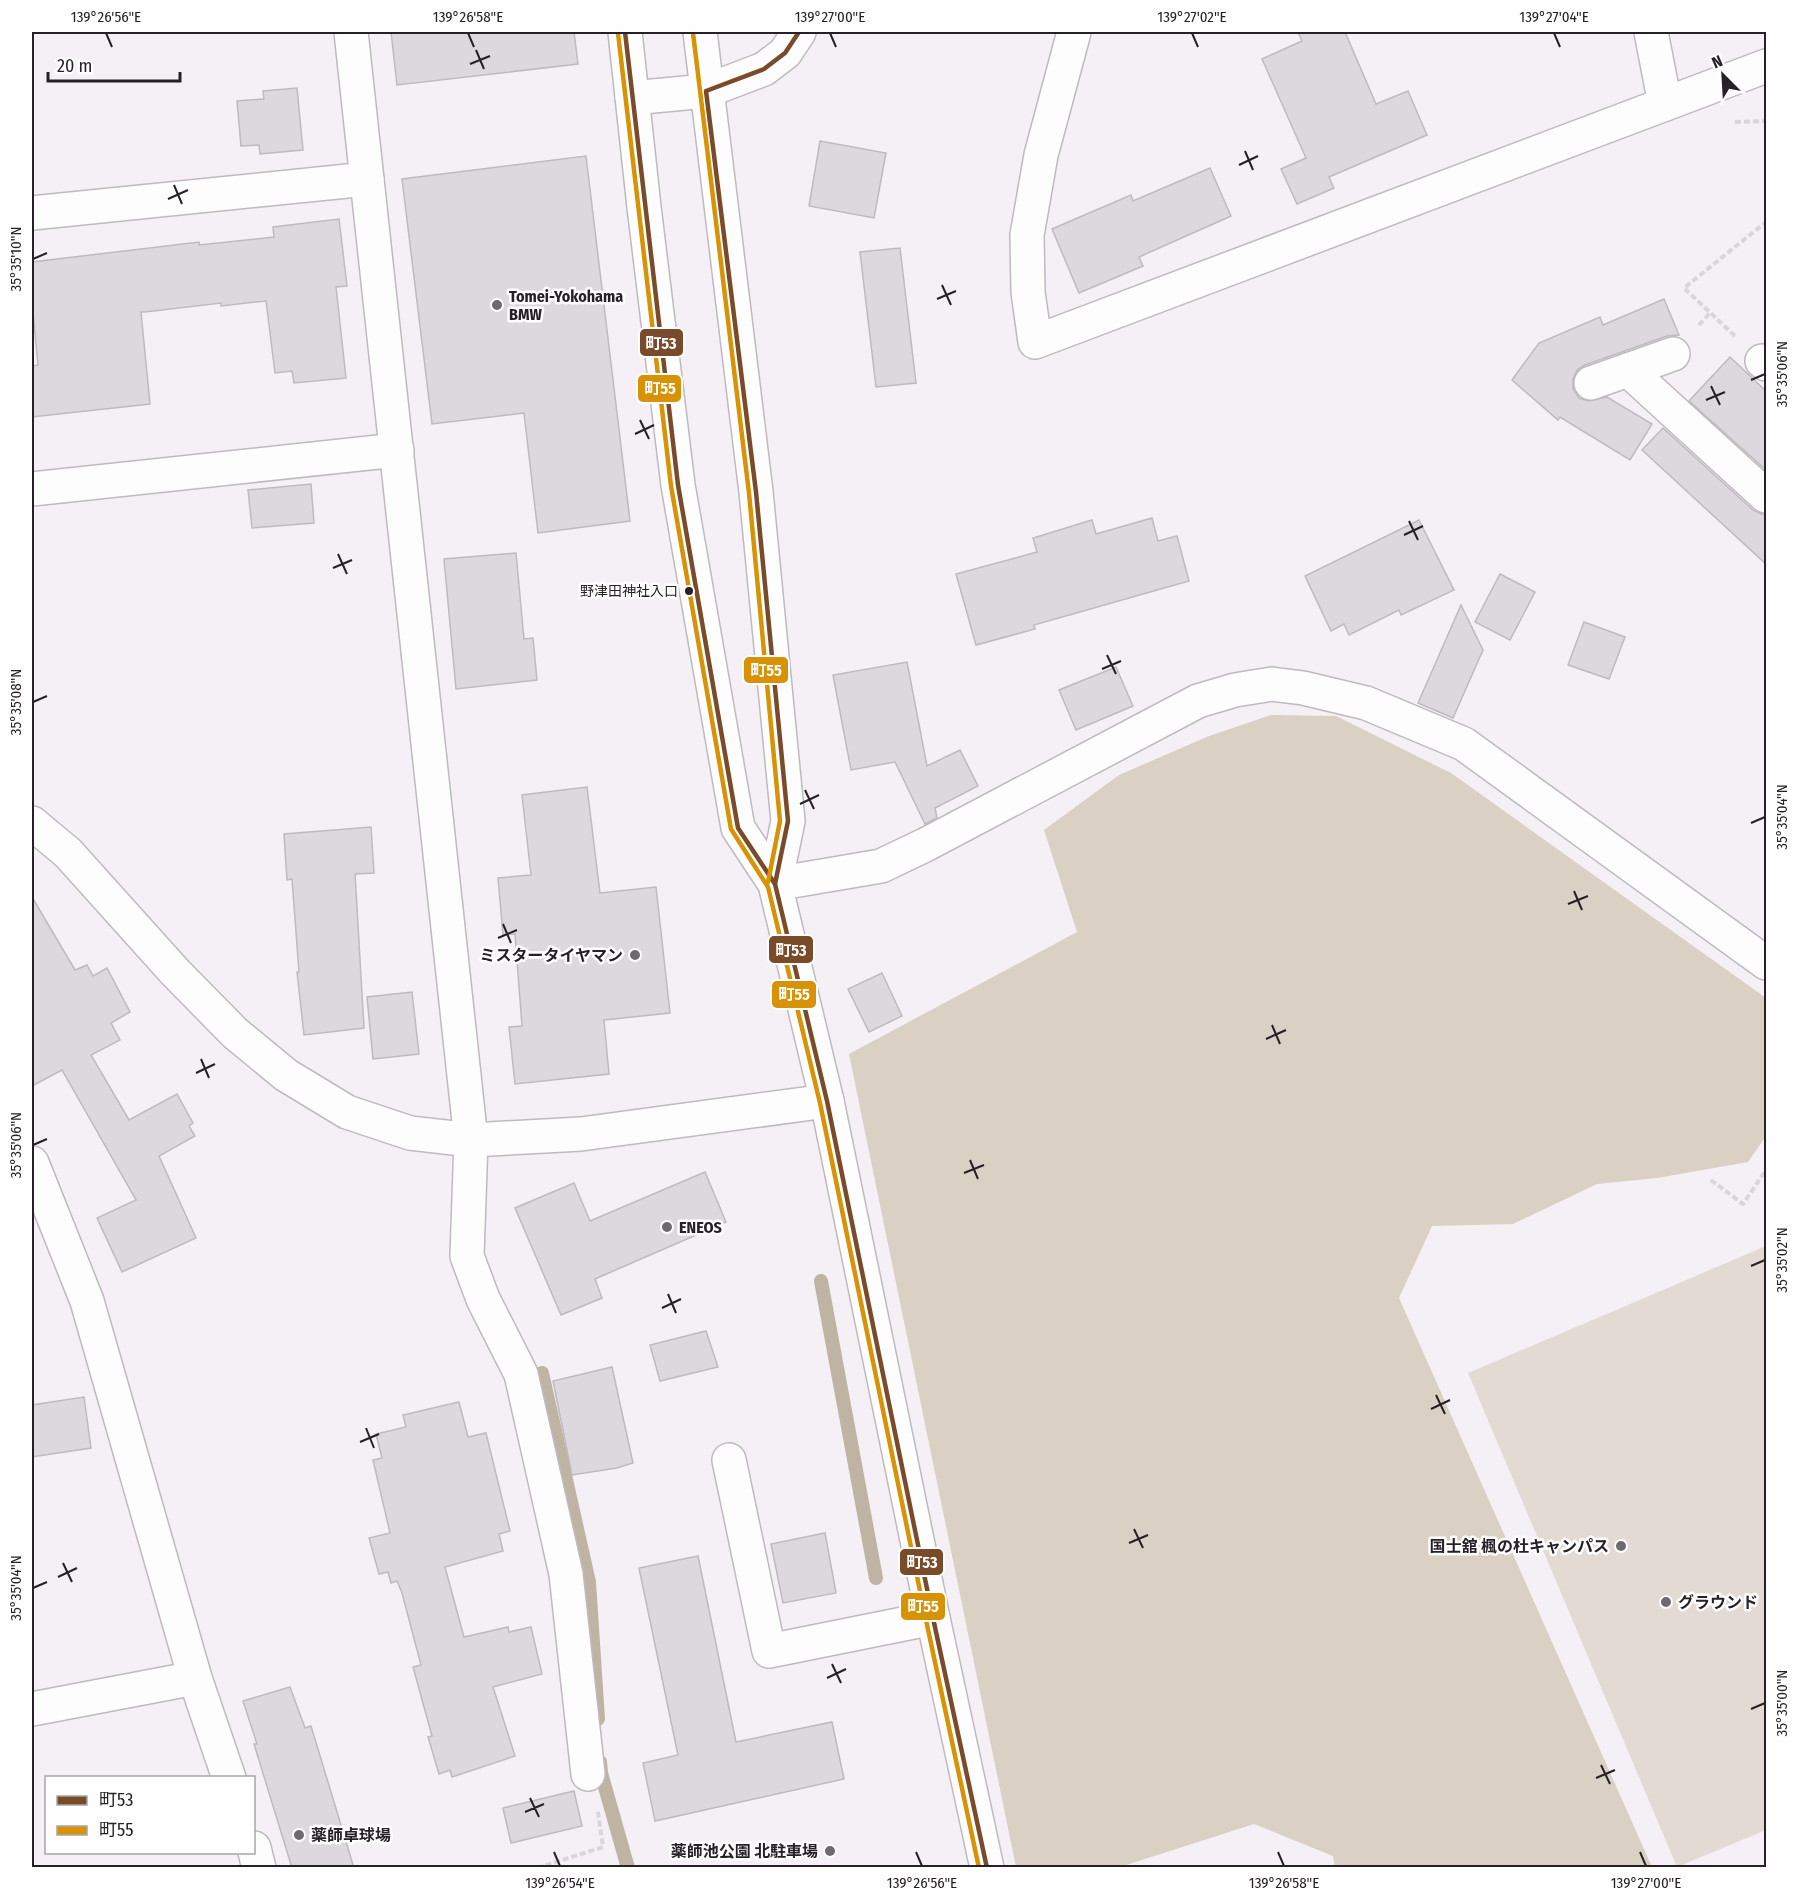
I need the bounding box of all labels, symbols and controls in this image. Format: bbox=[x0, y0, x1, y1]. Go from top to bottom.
text: 139°26'56"E bbox=[71, 8, 141, 26]
text: 139°26'58"E bbox=[433, 8, 503, 26]
text: 139°27'00"E bbox=[795, 8, 865, 26]
text: 139°27'02"E bbox=[1157, 8, 1227, 26]
text: 139°27'04"E bbox=[1519, 8, 1589, 26]
scale bar bbox=[48, 45, 180, 83]
north arrow bbox=[1693, 45, 1753, 105]
text: N bbox=[1709, 51, 1725, 72]
text: 20 m bbox=[57, 55, 92, 77]
text: 35°35'10"N bbox=[7, 226, 25, 292]
place label: Tomei-Yokohama BMW bbox=[509, 287, 623, 324]
marker: Tomei-Yokohama BMW bbox=[490, 298, 504, 312]
line badge: 町53 bbox=[639, 328, 684, 357]
text: 町53 bbox=[645, 334, 677, 353]
text: 35°35'06"N bbox=[1773, 341, 1791, 407]
line badge: 町55 bbox=[637, 374, 682, 403]
text: 町55 bbox=[644, 379, 676, 398]
place label: 野津田神社入口 bbox=[580, 583, 678, 600]
marker: 野津田神社入口 bbox=[683, 585, 695, 597]
line badge: 町55 bbox=[743, 656, 789, 684]
text: 町55 bbox=[750, 661, 782, 680]
text: 35°35'08"N bbox=[7, 669, 25, 735]
text: 35°35'04"N bbox=[1773, 784, 1791, 850]
line badge: 町53 bbox=[768, 935, 814, 964]
text: 町53 bbox=[775, 941, 807, 960]
place label: ミスタータイヤマン bbox=[479, 946, 623, 965]
marker: ミスタータイヤマン bbox=[628, 948, 642, 962]
line badge: 町55 bbox=[771, 980, 817, 1009]
text: 町55 bbox=[778, 985, 810, 1004]
text: 35°35'06"N bbox=[7, 1112, 25, 1178]
place label: ENEOS bbox=[679, 1218, 722, 1237]
marker: ENEOS bbox=[660, 1220, 674, 1234]
text: 35°35'02"N bbox=[1773, 1227, 1791, 1293]
place label: 国士舘 楓の杜キャンパス bbox=[1430, 1537, 1609, 1556]
marker: 国士舘 楓の杜キャンパス bbox=[1614, 1539, 1628, 1553]
line badge: 町53 bbox=[899, 1548, 944, 1576]
text: 町53 bbox=[906, 1553, 938, 1572]
text: 35°35'04"N bbox=[7, 1555, 25, 1621]
line badge: 町55 bbox=[900, 1592, 946, 1621]
place label: グラウンド bbox=[1678, 1593, 1758, 1612]
marker: グラウンド bbox=[1659, 1595, 1673, 1609]
text: 町55 bbox=[907, 1597, 939, 1616]
text: 35°35'00"N bbox=[1773, 1670, 1791, 1736]
legend bbox=[45, 1776, 255, 1854]
text: 町53 bbox=[99, 1789, 133, 1811]
text: 町55 bbox=[99, 1819, 133, 1841]
place label: 薬師卓球場 bbox=[311, 1826, 391, 1845]
marker: 薬師卓球場 bbox=[292, 1828, 306, 1842]
place label: 薬師池公園 北駐車場 bbox=[671, 1842, 818, 1861]
marker: 薬師池公園 北駐車場 bbox=[823, 1844, 837, 1858]
text: 139°26'54"E bbox=[525, 1874, 595, 1892]
text: 139°26'56"E bbox=[887, 1874, 957, 1892]
text: 139°26'58"E bbox=[1249, 1874, 1319, 1892]
text: 139°27'00"E bbox=[1611, 1874, 1681, 1892]

